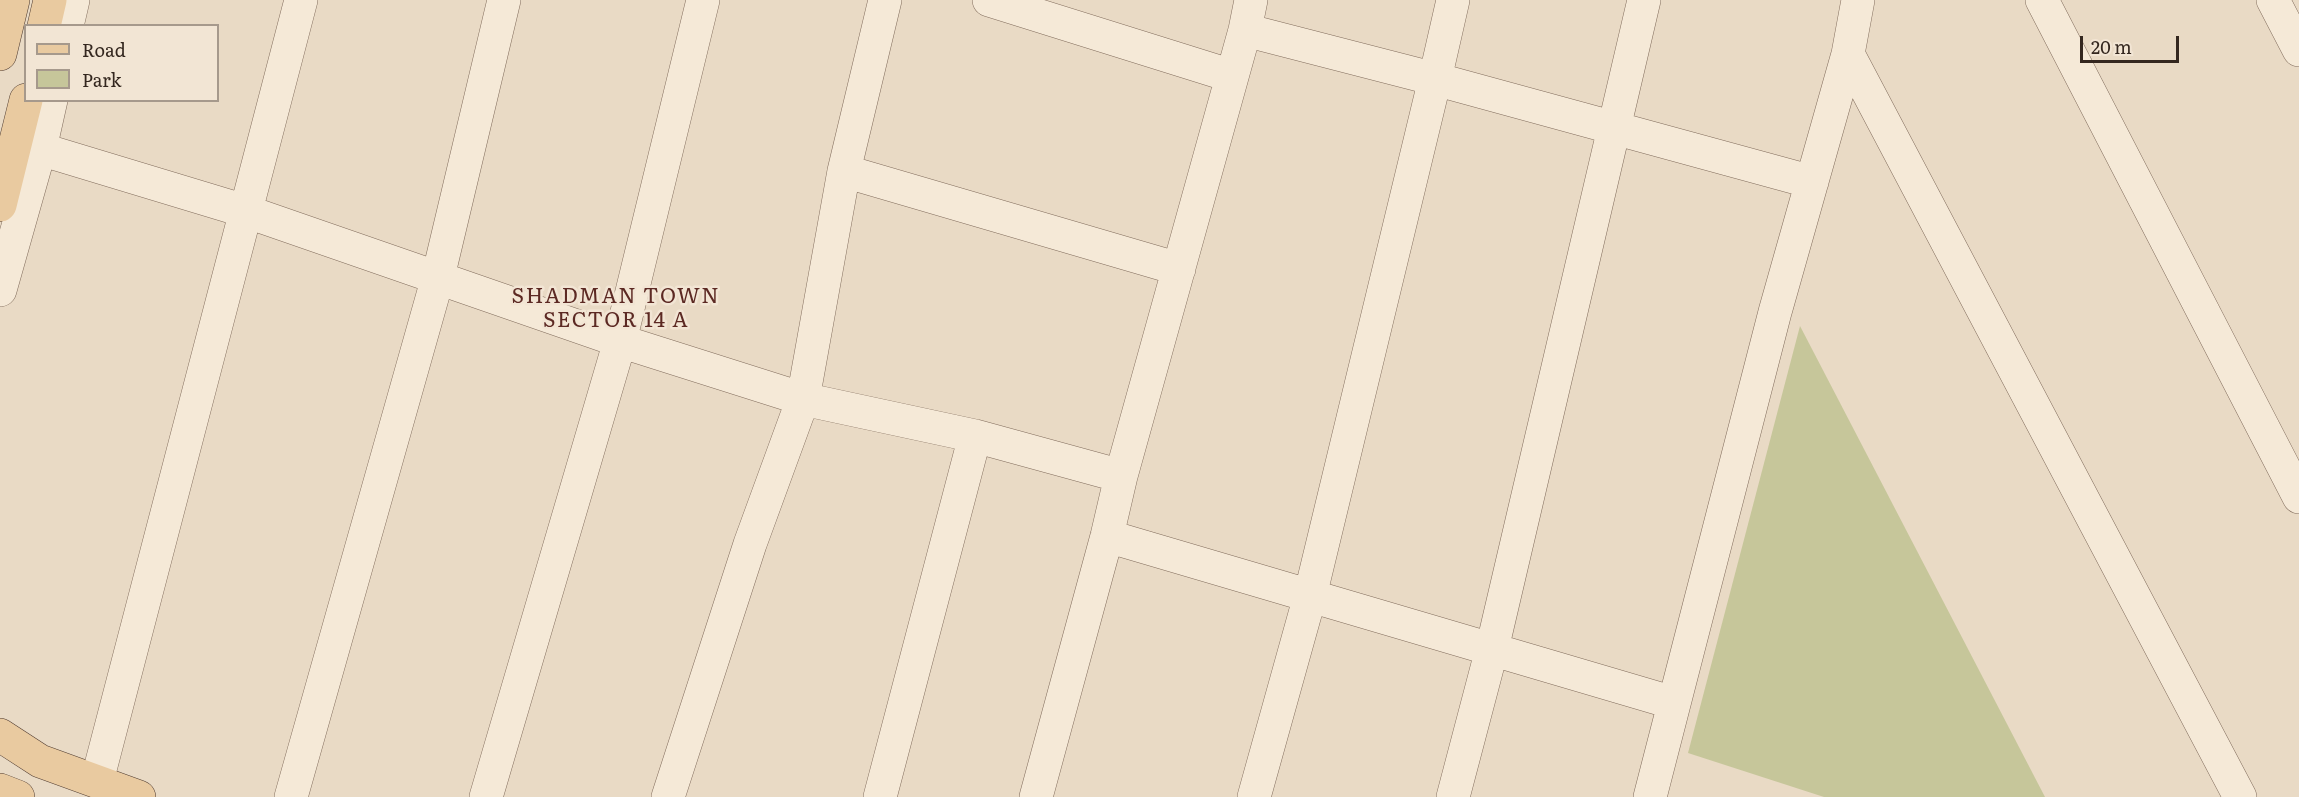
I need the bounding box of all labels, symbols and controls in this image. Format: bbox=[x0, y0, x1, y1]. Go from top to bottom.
legend bbox=[24, 24, 219, 102]
scale bar bbox=[2083, 24, 2182, 62]
text: 20 m bbox=[2091, 33, 2132, 60]
text: Road bbox=[82, 36, 126, 63]
text: Park bbox=[82, 66, 121, 93]
district label: SHADMAN TOWN SECTOR 14 A bbox=[512, 284, 720, 334]

